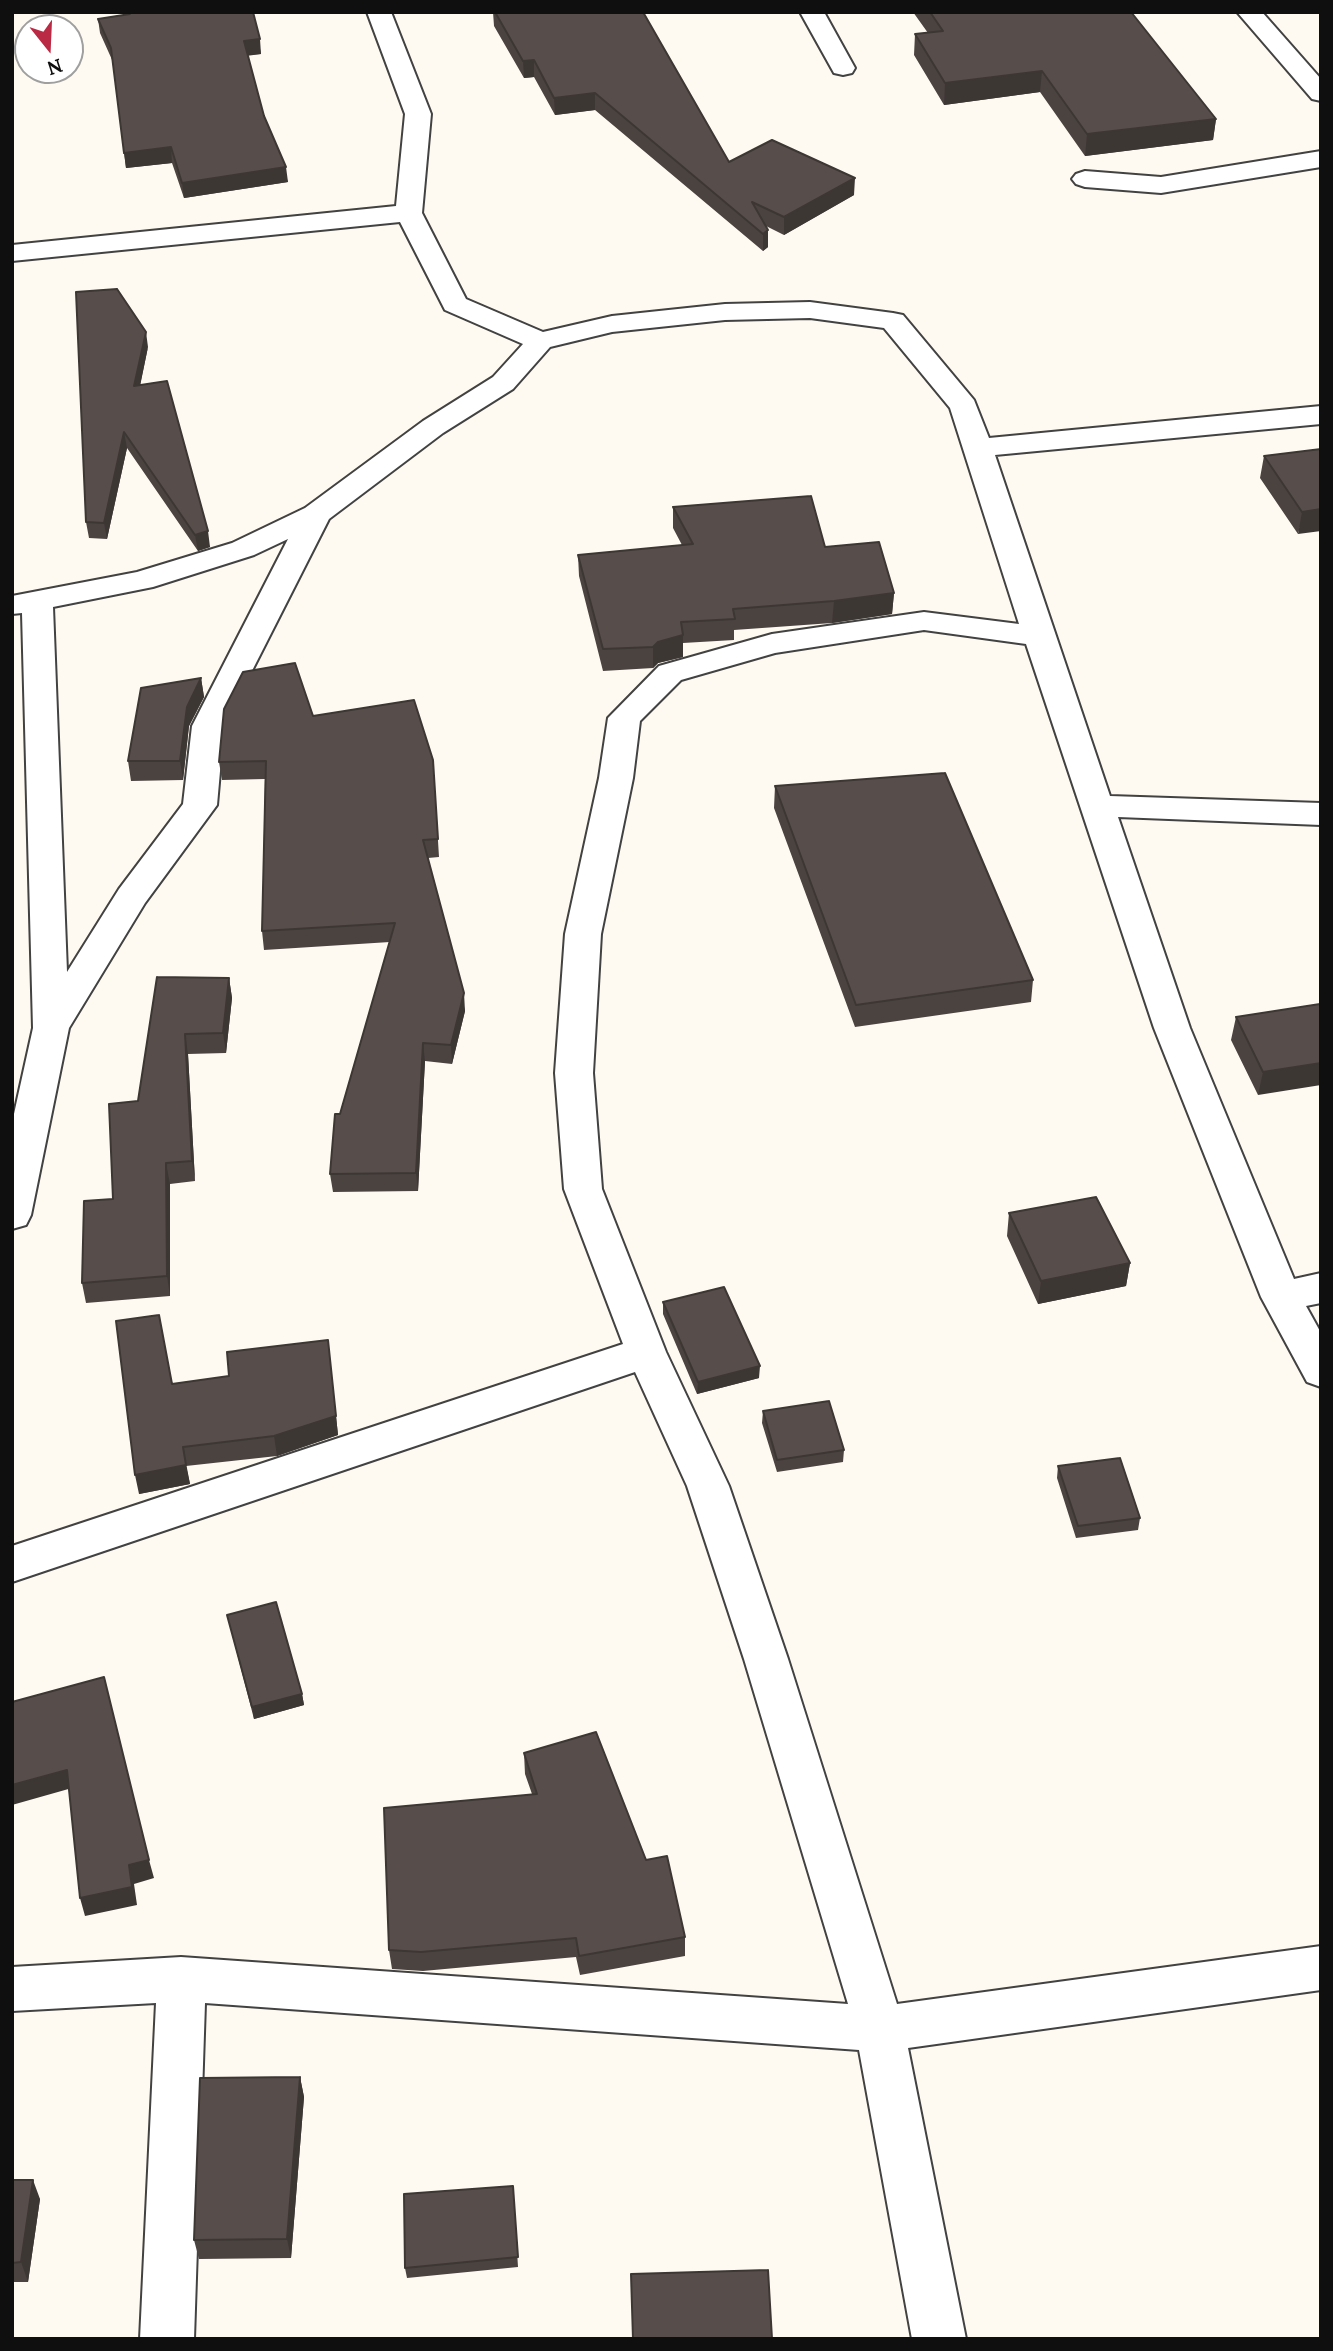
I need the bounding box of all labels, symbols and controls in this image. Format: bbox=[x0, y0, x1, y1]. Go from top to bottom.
north arrow bbox=[14, 14, 84, 84]
text: N bbox=[44, 53, 66, 81]

